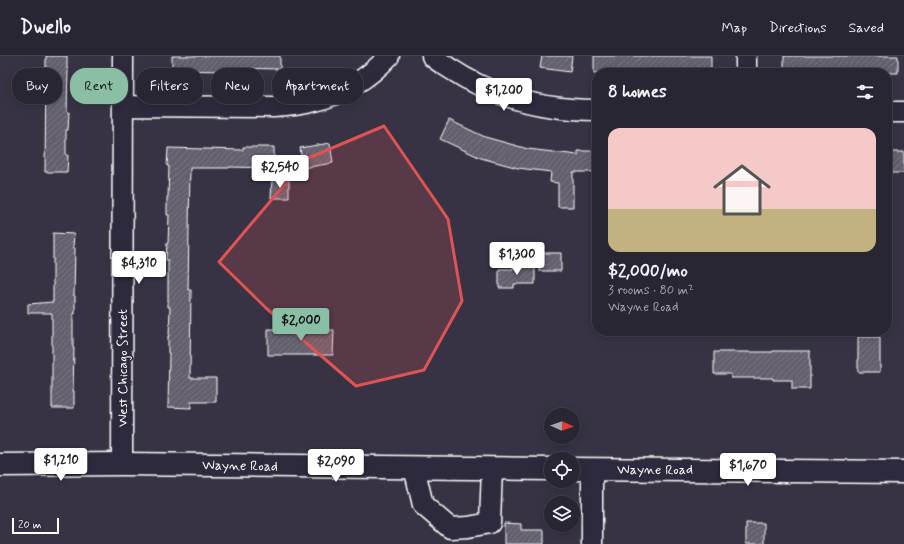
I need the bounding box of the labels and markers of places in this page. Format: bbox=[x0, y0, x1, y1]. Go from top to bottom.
pin: $1,200 bbox=[471, 78, 537, 112]
pin: $2,540 bbox=[247, 155, 313, 189]
pin: $1,300 bbox=[484, 242, 550, 276]
pin: $4,310 bbox=[106, 251, 172, 285]
pin: $2,000 bbox=[268, 308, 334, 342]
pin: $1,210 bbox=[28, 448, 94, 482]
pin: $2,090 bbox=[303, 449, 369, 483]
pin: $1,670 bbox=[715, 453, 781, 487]

